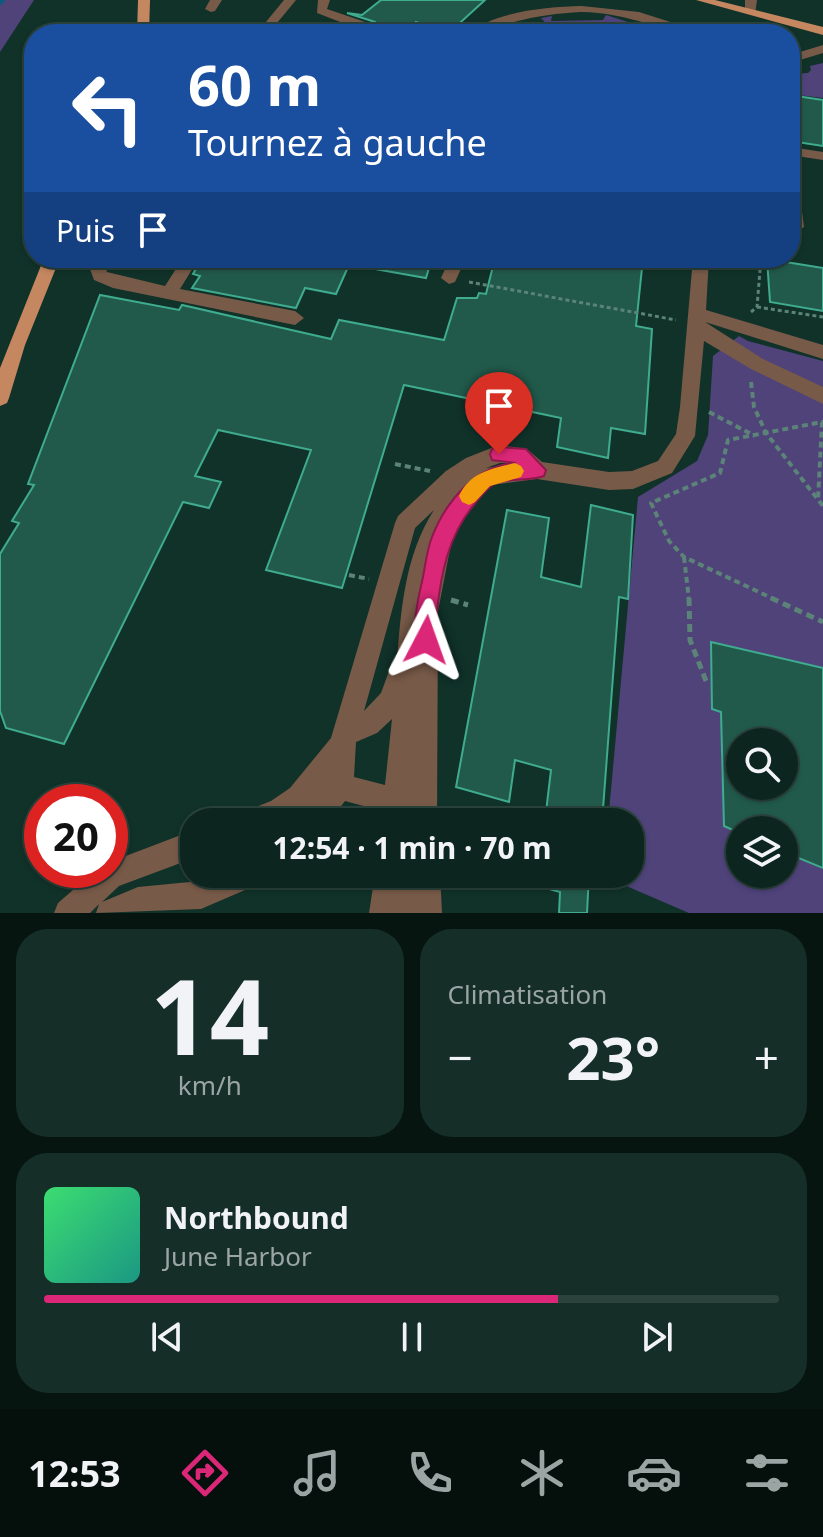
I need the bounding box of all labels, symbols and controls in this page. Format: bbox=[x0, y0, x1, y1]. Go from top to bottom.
text: 60 m bbox=[188, 46, 321, 122]
icon: left bbox=[56, 56, 160, 160]
text: Tournez à gauche bbox=[188, 118, 487, 167]
icon: arrive bbox=[131, 208, 175, 252]
text: Puis bbox=[56, 210, 115, 251]
pin bbox=[465, 372, 533, 454]
icon: arrive bbox=[477, 384, 521, 428]
position arrow bbox=[384, 598, 468, 682]
map controls bbox=[726, 728, 798, 888]
button: search bbox=[726, 728, 798, 800]
speed limit sign: 20 bbox=[24, 784, 128, 888]
button: layers bbox=[726, 816, 798, 888]
text: 12:54 · 1 min · 70 m bbox=[272, 827, 552, 868]
text: 14 bbox=[150, 944, 269, 1085]
text: Climatisation bbox=[448, 976, 607, 1012]
text: 23° bbox=[566, 1016, 660, 1098]
text: − bbox=[448, 1027, 473, 1087]
text: + bbox=[754, 1027, 779, 1087]
text: km/h bbox=[178, 1067, 242, 1103]
text: Northbound bbox=[164, 1197, 349, 1238]
text: June Harbor bbox=[164, 1238, 312, 1274]
icon: previous bbox=[145, 1315, 189, 1359]
icon: pause bbox=[390, 1315, 434, 1359]
icon: next bbox=[635, 1315, 679, 1359]
icon: directions bbox=[177, 1445, 233, 1501]
icon: music bbox=[289, 1445, 345, 1501]
icon: phone bbox=[402, 1445, 458, 1501]
icon: climate bbox=[514, 1445, 570, 1501]
icon: car bbox=[626, 1445, 682, 1501]
icon: filters bbox=[739, 1445, 795, 1501]
text: 12:53 bbox=[28, 1449, 121, 1498]

